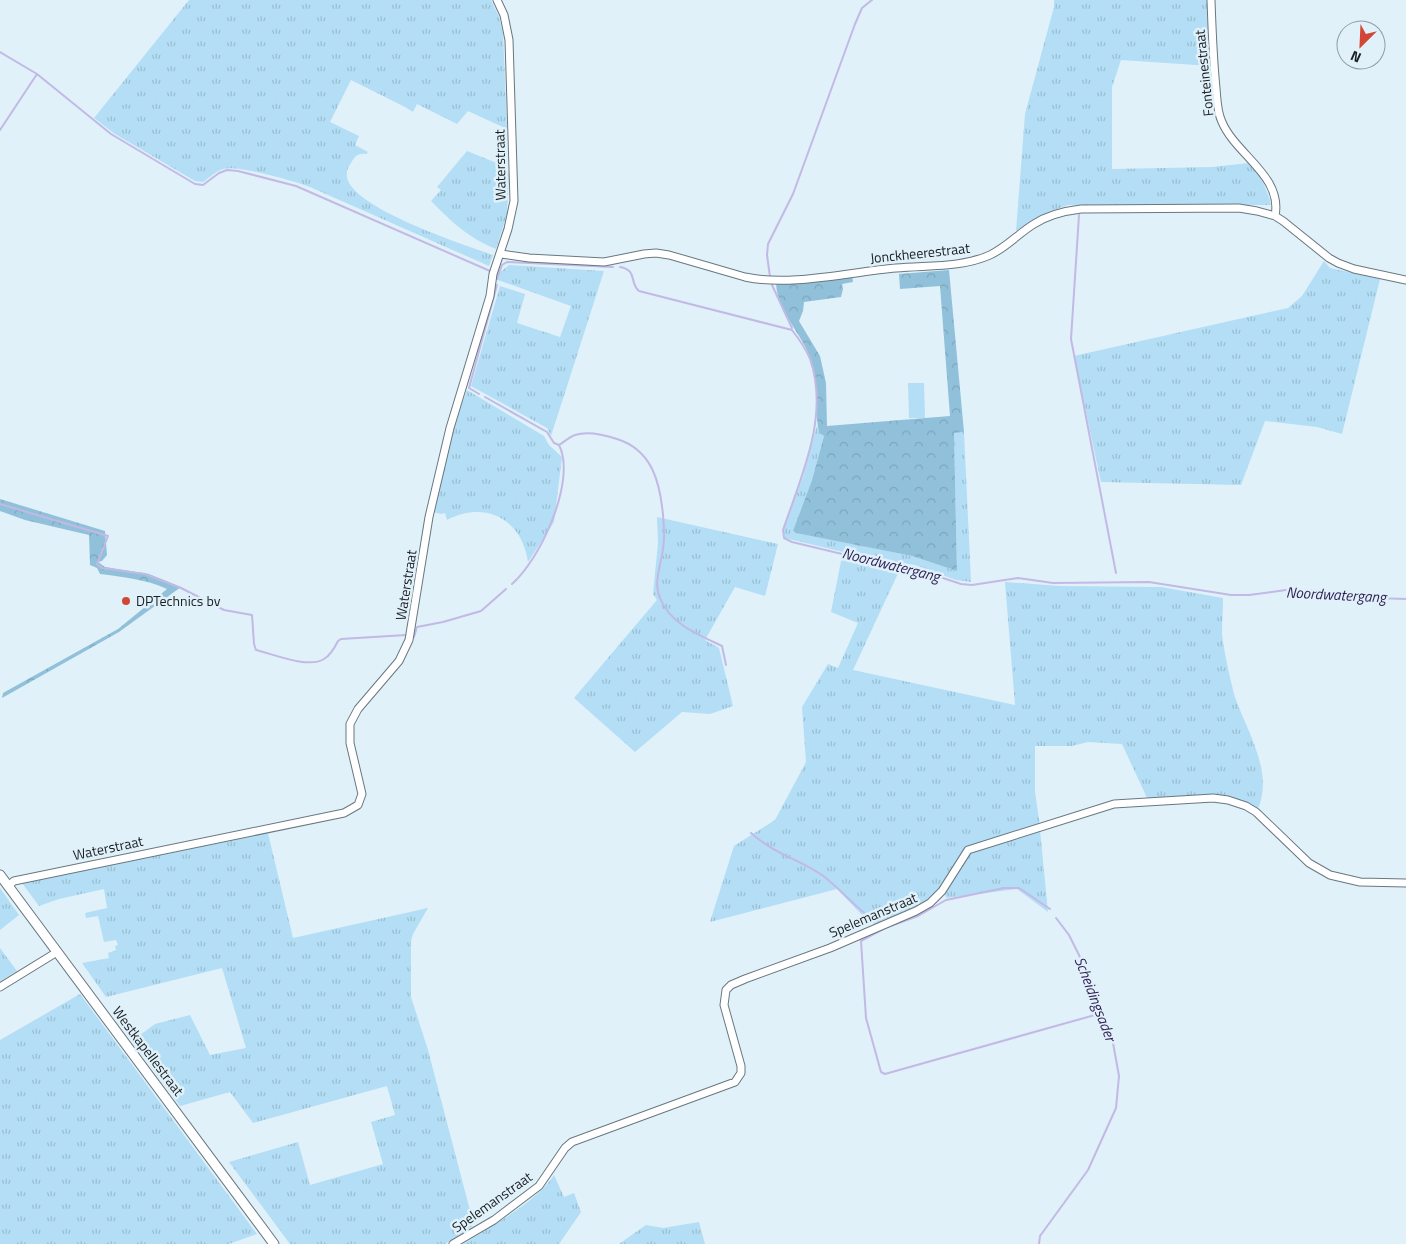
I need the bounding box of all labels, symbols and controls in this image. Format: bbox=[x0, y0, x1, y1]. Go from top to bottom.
north arrow bbox=[1336, 20, 1386, 70]
street label: Fonteinestraat bbox=[1189, 29, 1218, 117]
text: N bbox=[1347, 46, 1364, 69]
street label: Waterstraat bbox=[488, 129, 511, 201]
street label: Jonckheerestraat bbox=[869, 237, 971, 268]
water label: Noordwatergang bbox=[840, 541, 944, 588]
street label: Waterstraat bbox=[390, 548, 421, 622]
water label: Noordwatergang bbox=[1285, 580, 1389, 609]
place label: DPTechnics bv bbox=[136, 590, 221, 611]
marker: DPTechnics bv bbox=[120, 595, 132, 607]
street label: Waterstraat bbox=[71, 830, 145, 865]
street label: Spelemanstraat bbox=[826, 887, 920, 943]
water label: Scheidingsader bbox=[1069, 953, 1123, 1047]
street label: Westkapellestraat bbox=[108, 1001, 189, 1100]
street label: Spelemanstraat bbox=[447, 1166, 536, 1237]

